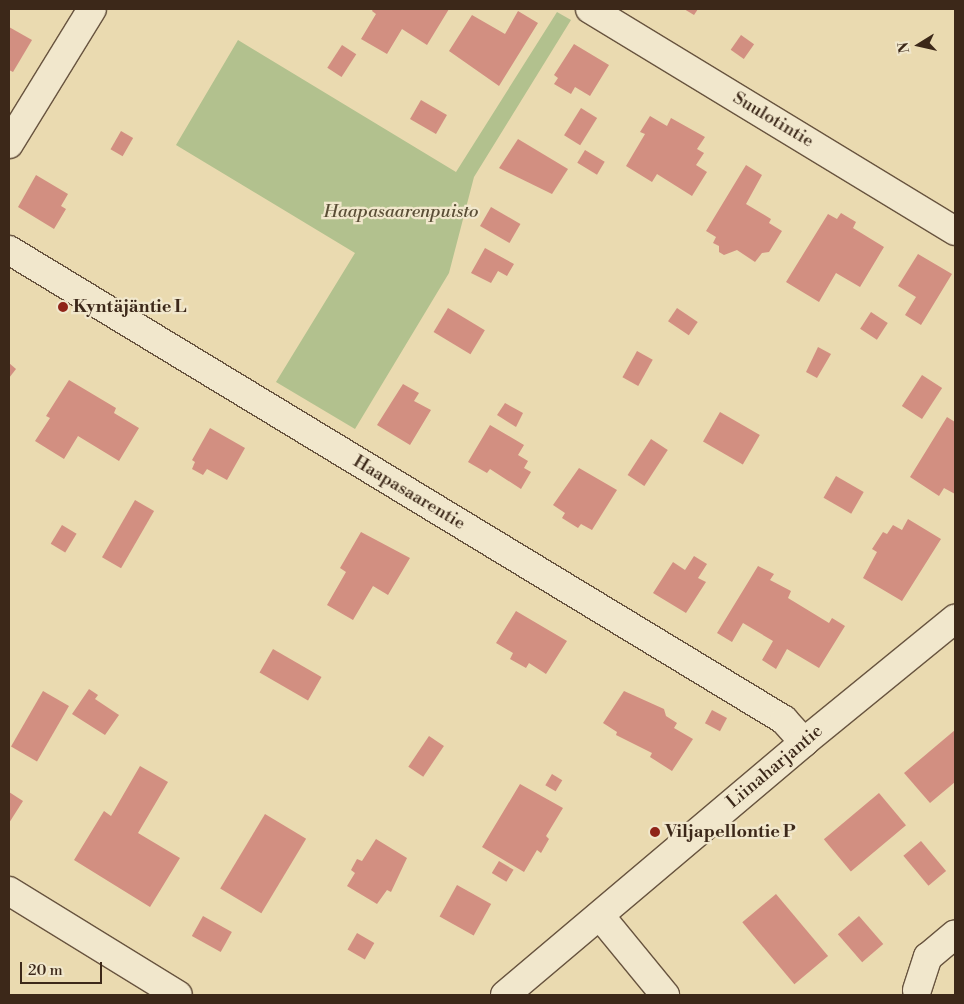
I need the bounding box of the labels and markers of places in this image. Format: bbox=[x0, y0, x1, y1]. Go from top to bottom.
place label: Kyntäjäntie L bbox=[73, 296, 187, 318]
marker: Kyntäjäntie L bbox=[57, 301, 69, 313]
place label: Viljapellontie P bbox=[665, 821, 795, 843]
marker: Viljapellontie P bbox=[649, 826, 661, 838]

